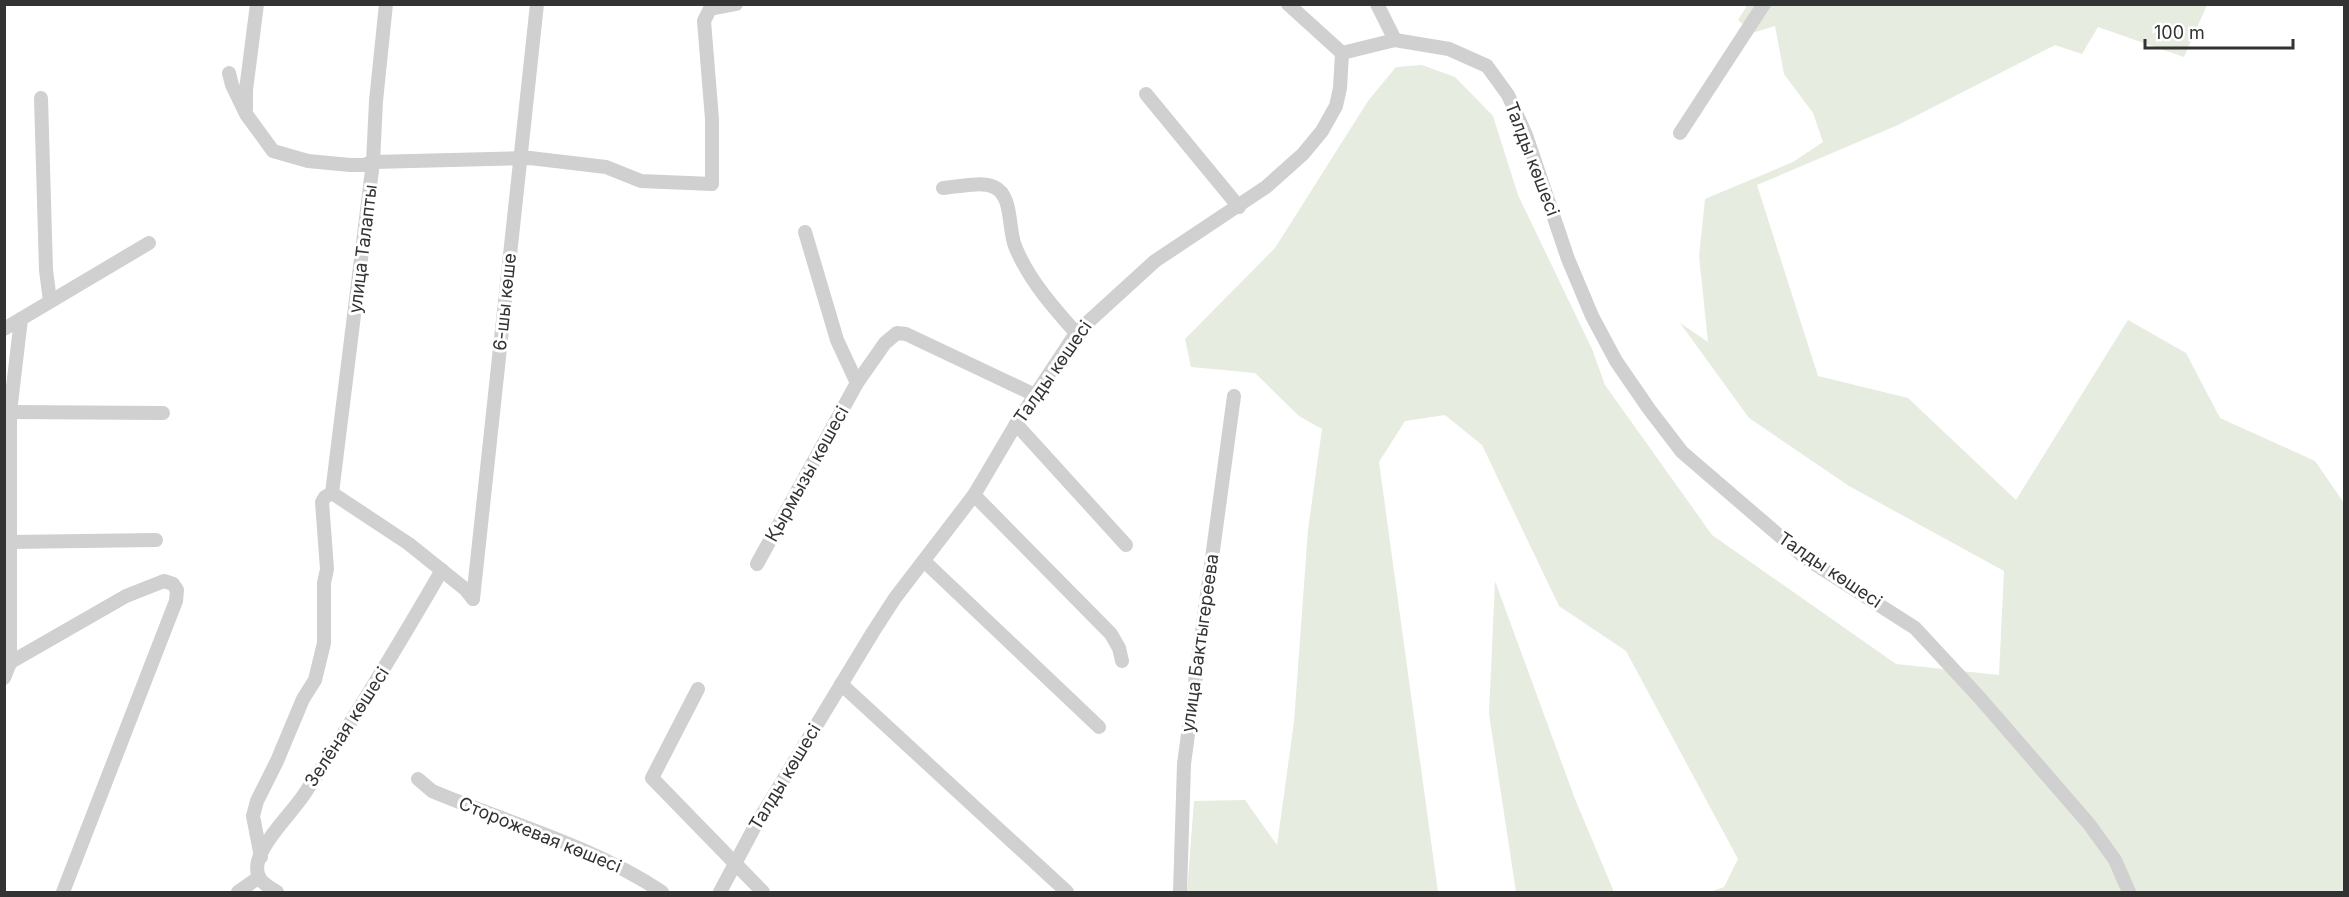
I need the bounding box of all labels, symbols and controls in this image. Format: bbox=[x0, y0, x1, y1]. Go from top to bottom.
scale bar bbox=[2145, 12, 2294, 50]
text: 100 m bbox=[2154, 22, 2205, 43]
street label: Талды көшесі bbox=[1501, 99, 1564, 219]
street label: улица Талапты bbox=[344, 183, 381, 315]
street label: 6-шы көше bbox=[489, 252, 520, 352]
street label: Талды көшесі bbox=[1009, 316, 1096, 427]
street label: Қырмызы көшесі bbox=[761, 402, 853, 545]
street label: Талды көшесі bbox=[1774, 527, 1886, 612]
street label: улица Бактыгереева bbox=[1177, 552, 1222, 734]
street label: Зелёная көшесі bbox=[300, 663, 393, 790]
street label: Талды көшесі bbox=[745, 720, 825, 834]
street label: Сторожевая көшесі bbox=[456, 792, 625, 877]

